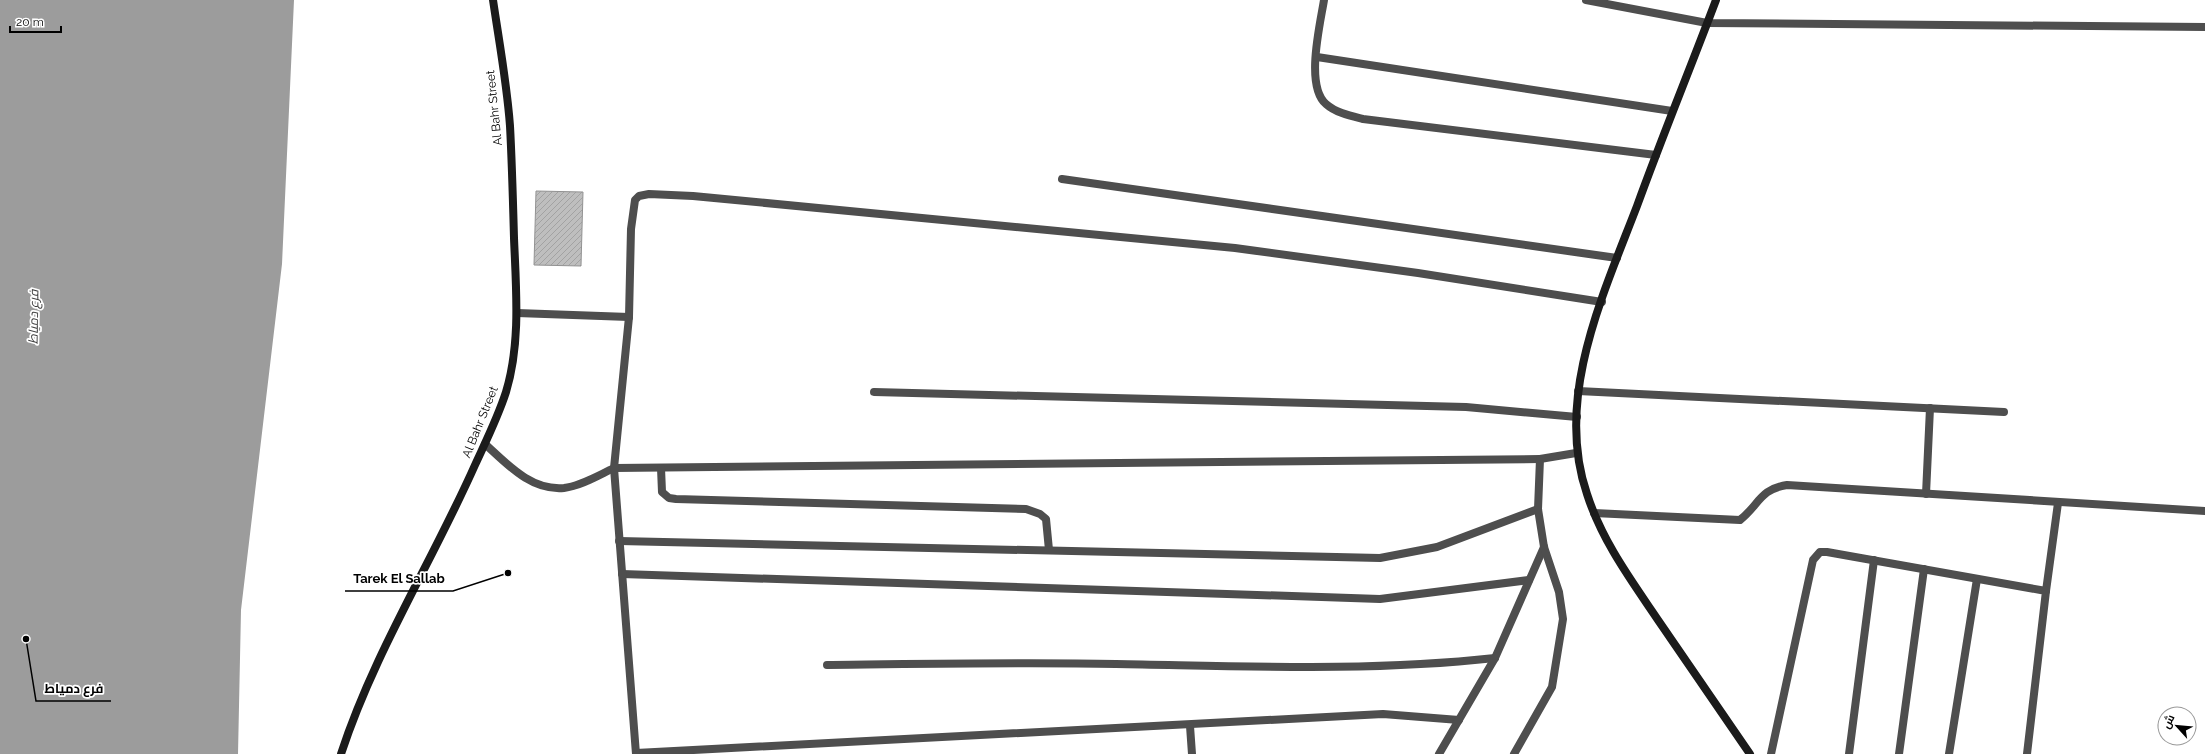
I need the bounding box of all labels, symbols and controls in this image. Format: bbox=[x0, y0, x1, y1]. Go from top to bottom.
scale bar bbox=[10, 8, 61, 34]
text: 20 m bbox=[16, 15, 44, 29]
street label: Al Bahr Street bbox=[483, 70, 505, 146]
water label: فرع دمياط bbox=[26, 289, 43, 344]
street label: Al Bahr Street bbox=[459, 384, 501, 460]
callout: Tarek El Sallab bbox=[345, 566, 453, 591]
text: Tarek El Sallab bbox=[353, 571, 445, 586]
callout: فرع دمياط bbox=[36, 676, 111, 701]
text: فرع دمياط bbox=[45, 681, 103, 697]
north arrow bbox=[2157, 706, 2197, 746]
text: ش bbox=[2160, 712, 2178, 731]

